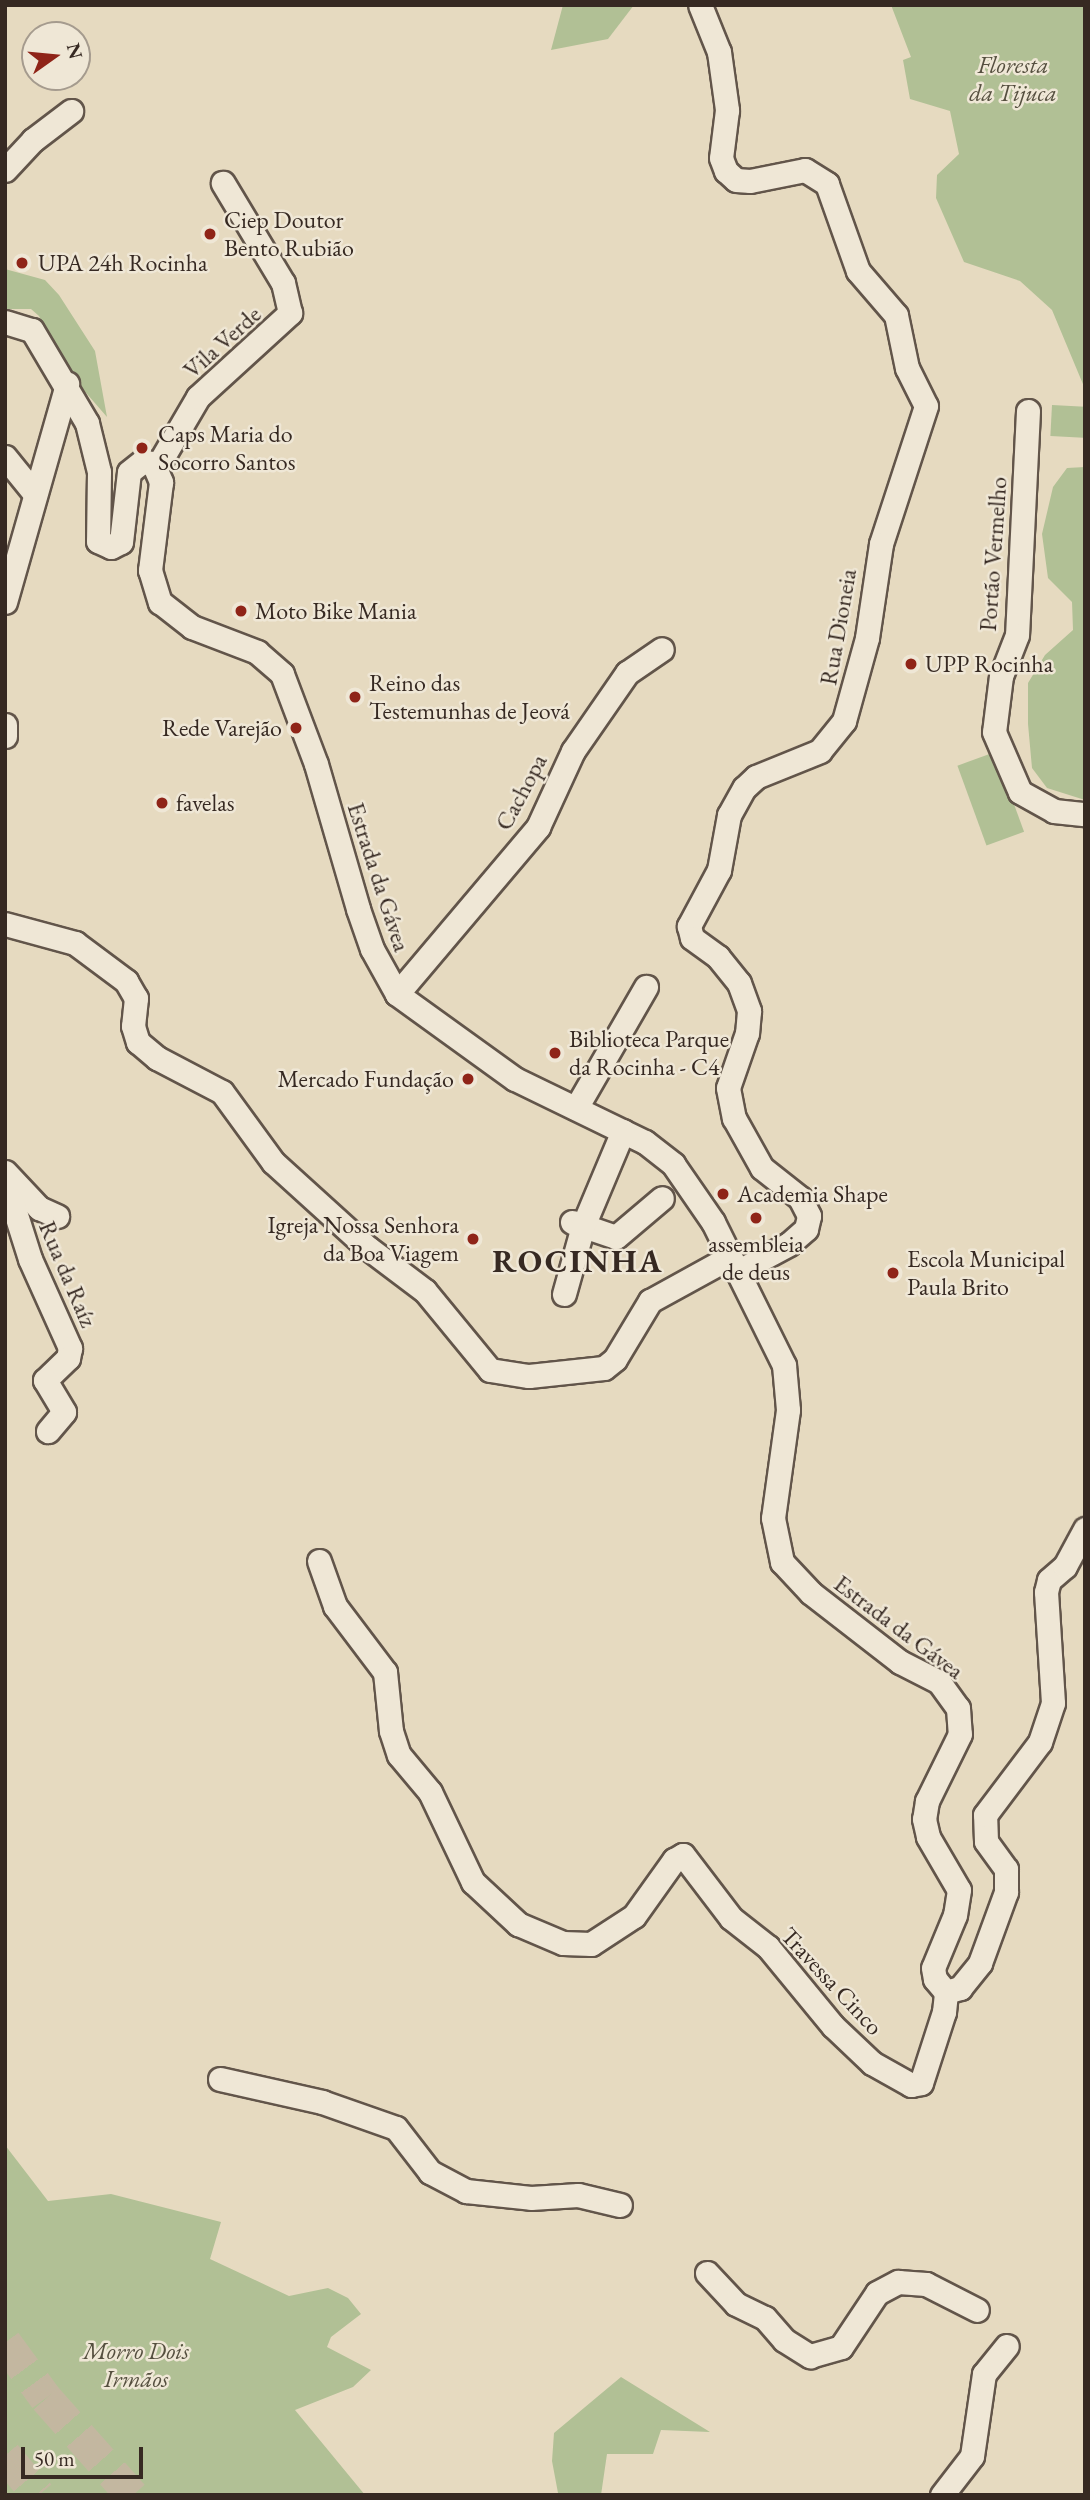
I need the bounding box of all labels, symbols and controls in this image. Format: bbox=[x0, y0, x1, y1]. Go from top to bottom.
north arrow bbox=[21, 21, 91, 91]
text: N bbox=[61, 40, 89, 62]
park label: Floresta da Tijuca bbox=[969, 51, 1057, 107]
place label: Ciep Doutor Bento Rubião bbox=[224, 206, 354, 262]
marker: Ciep Doutor Bento Rubião bbox=[202, 226, 218, 242]
place label: UPA 24h Rocinha bbox=[38, 249, 208, 277]
marker: UPA 24h Rocinha bbox=[12, 253, 32, 273]
street label: Vila Verde bbox=[177, 300, 267, 384]
place label: Caps Maria do Socorro Santos bbox=[158, 420, 295, 476]
marker: Caps Maria do Socorro Santos bbox=[132, 438, 152, 458]
street label: Portão Vermelho bbox=[973, 476, 1013, 632]
street label: Rua Dioneia bbox=[814, 567, 862, 687]
place label: Moto Bike Mania bbox=[255, 597, 416, 625]
marker: Moto Bike Mania bbox=[233, 603, 249, 619]
place label: UPP Rocinha bbox=[925, 650, 1053, 678]
marker: UPP Rocinha bbox=[903, 656, 919, 672]
place label: Reino das Testemunhas de Jeová bbox=[369, 669, 570, 725]
marker: Reino das Testemunhas de Jeová bbox=[347, 689, 363, 705]
place label: Rede Varejão bbox=[162, 714, 282, 742]
marker: Rede Varejão bbox=[288, 720, 304, 736]
street label: Cachopa bbox=[489, 749, 553, 835]
place label: favelas bbox=[176, 789, 234, 817]
marker: favelas bbox=[154, 795, 170, 811]
street label: Estrada da Gávea bbox=[341, 799, 417, 955]
place label: Biblioteca Parque da Rocinha - C4 bbox=[569, 1025, 729, 1081]
marker: Biblioteca Parque da Rocinha - C4 bbox=[547, 1045, 563, 1061]
place label: Mercado Fundação bbox=[277, 1065, 454, 1093]
marker: Mercado Fundação bbox=[460, 1071, 476, 1087]
place label: Academia Shape bbox=[737, 1180, 888, 1208]
marker: Academia Shape bbox=[715, 1186, 731, 1202]
marker: assembleia de deus bbox=[748, 1210, 764, 1226]
place label: Igreja Nossa Senhora da Boa Viagem bbox=[267, 1211, 459, 1267]
street label: Rua da Raíz bbox=[33, 1217, 103, 1331]
place label: assembleia de deus bbox=[708, 1230, 804, 1286]
marker: Igreja Nossa Senhora da Boa Viagem bbox=[465, 1231, 481, 1247]
district label: ROCINHA bbox=[493, 1242, 663, 1280]
place label: Escola Municipal Paula Brito bbox=[907, 1245, 1065, 1301]
marker: Escola Municipal Paula Brito bbox=[885, 1265, 901, 1281]
street label: Estrada da Gávea bbox=[828, 1569, 970, 1685]
street label: Travessa Cinco bbox=[775, 1921, 889, 2041]
park label: Morro Dois Irmãos bbox=[83, 2337, 189, 2393]
scale bar bbox=[24, 2434, 147, 2478]
text: 50 m bbox=[34, 2445, 75, 2472]

